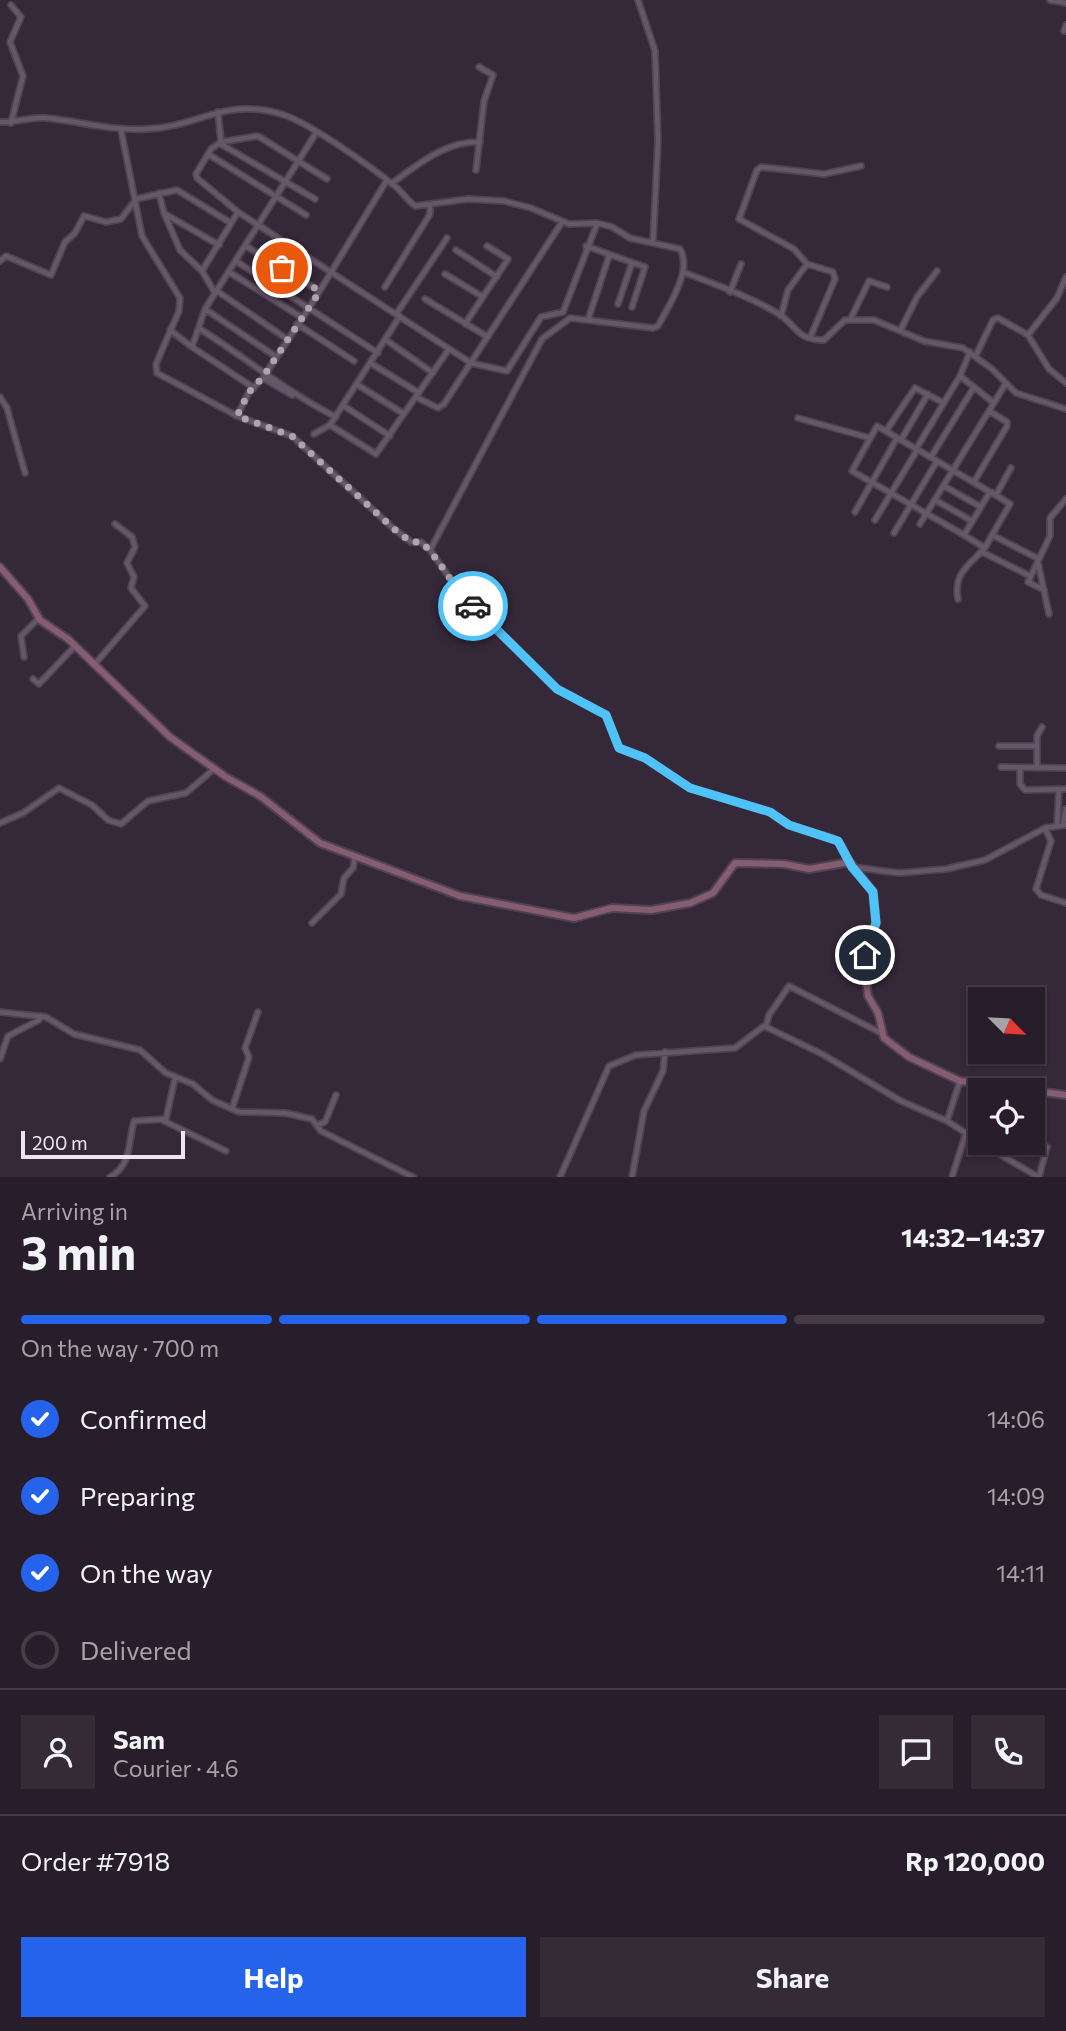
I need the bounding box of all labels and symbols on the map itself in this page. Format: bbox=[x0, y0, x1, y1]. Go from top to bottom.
pin bbox=[252, 238, 312, 298]
courier bbox=[438, 571, 508, 641]
pin bbox=[835, 925, 895, 985]
north arrow bbox=[968, 987, 1045, 1064]
scale bar bbox=[21, 1128, 186, 1160]

